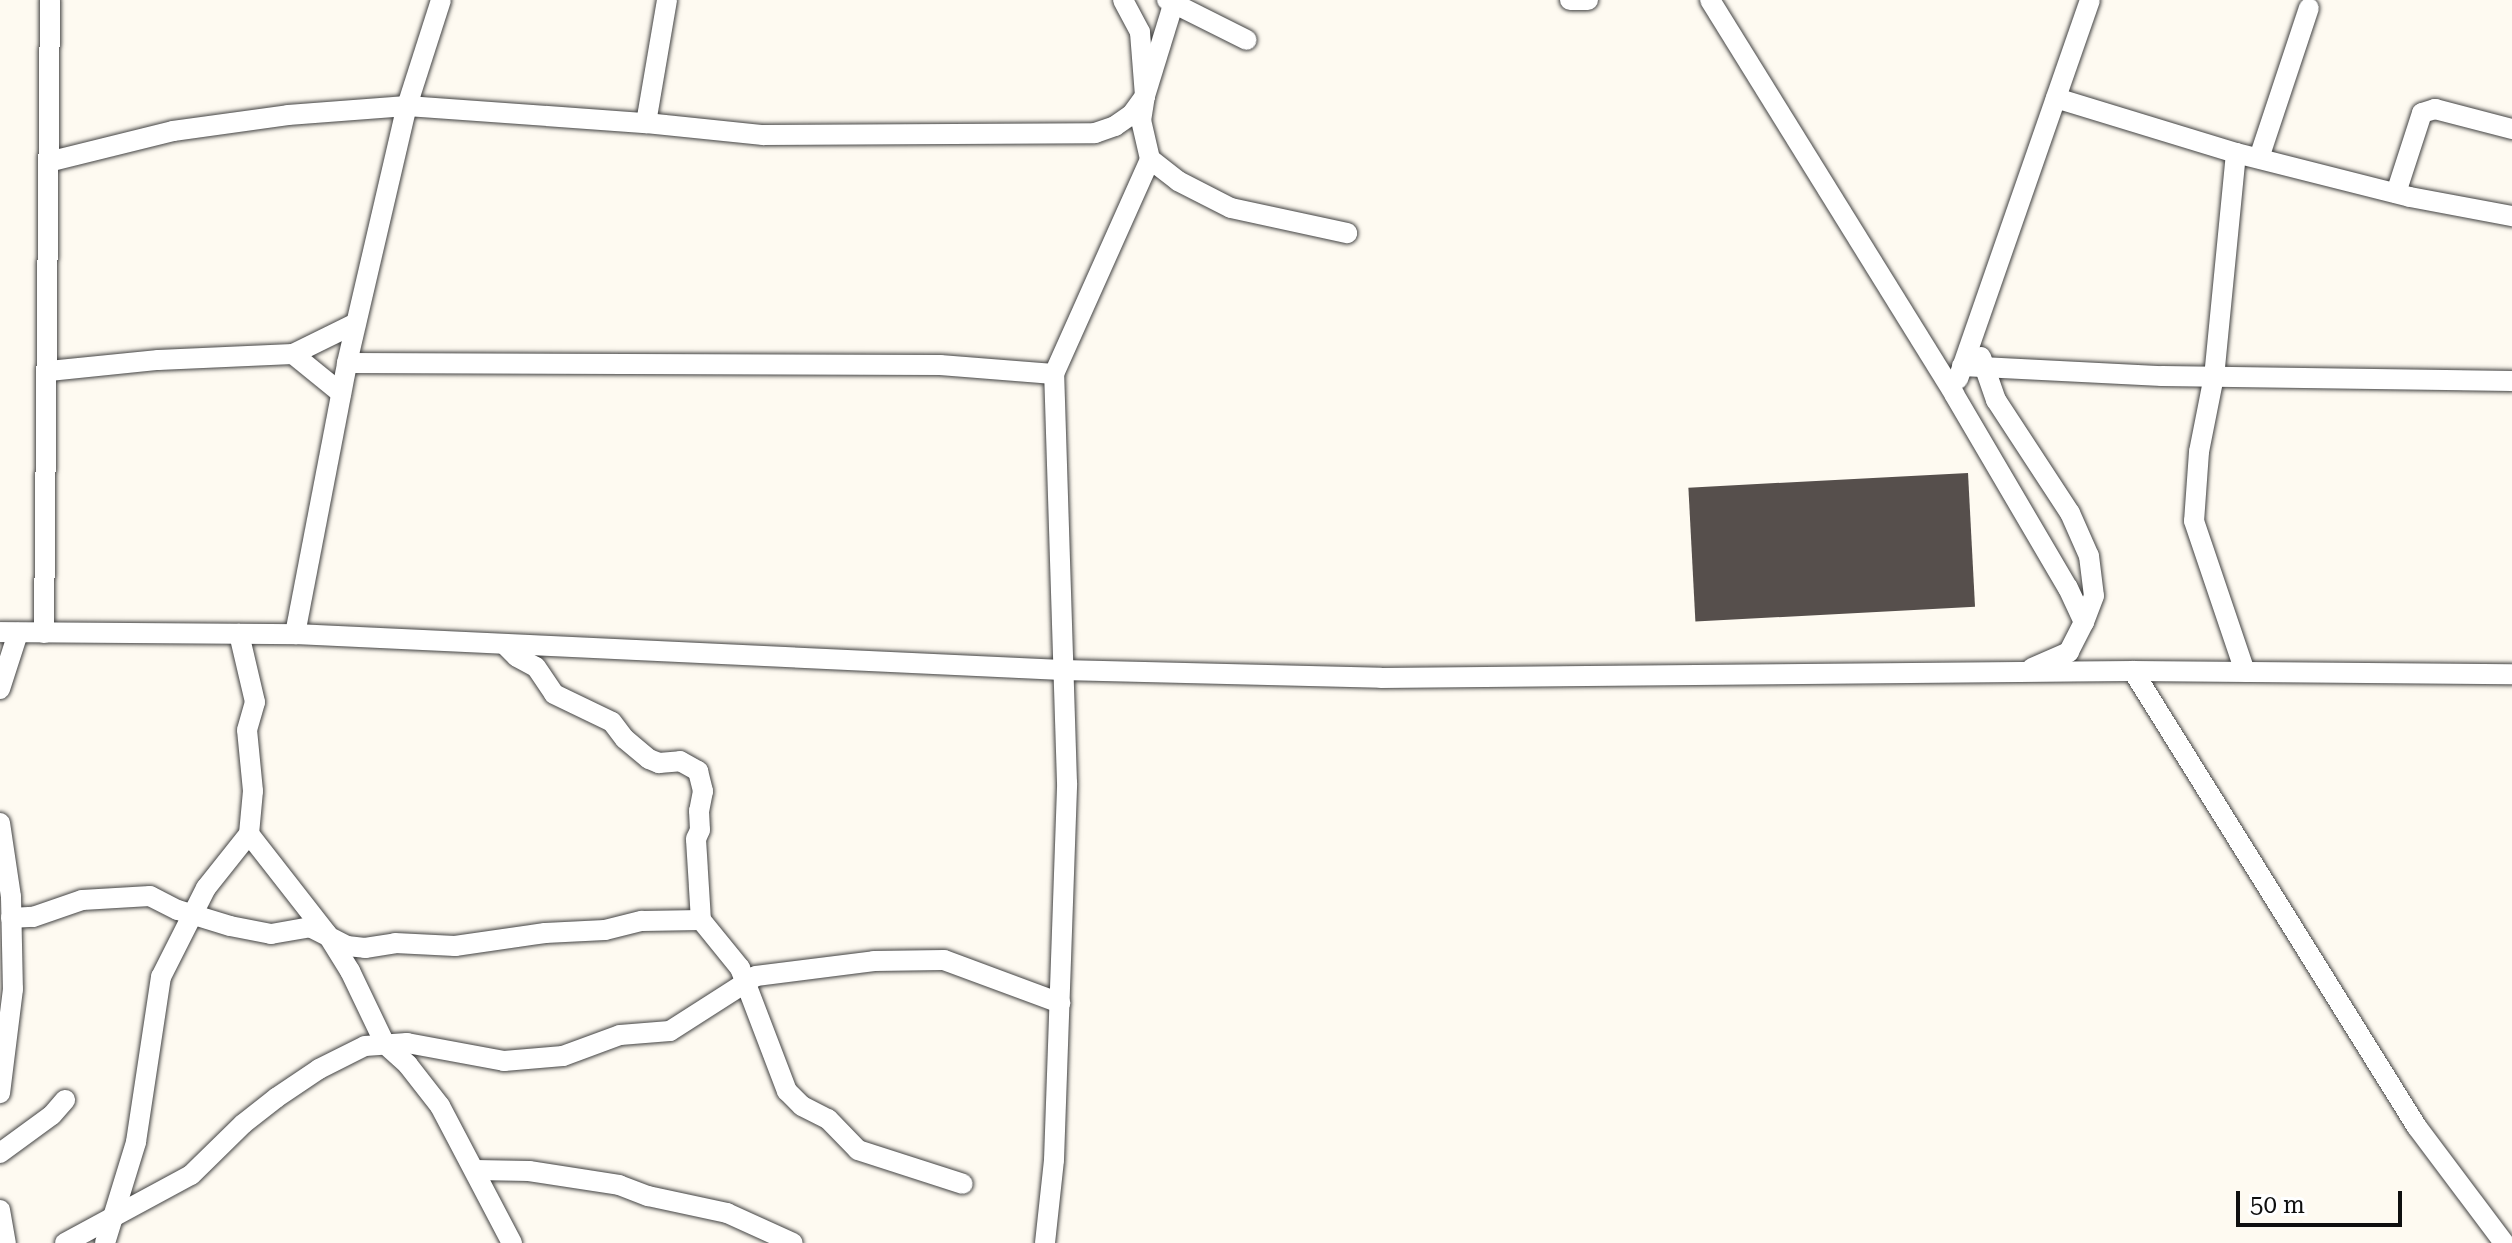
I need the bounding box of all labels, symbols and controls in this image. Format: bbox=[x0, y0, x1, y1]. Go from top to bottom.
scale bar bbox=[2240, 1175, 2406, 1225]
text: 50 m bbox=[2250, 1191, 2305, 1219]

